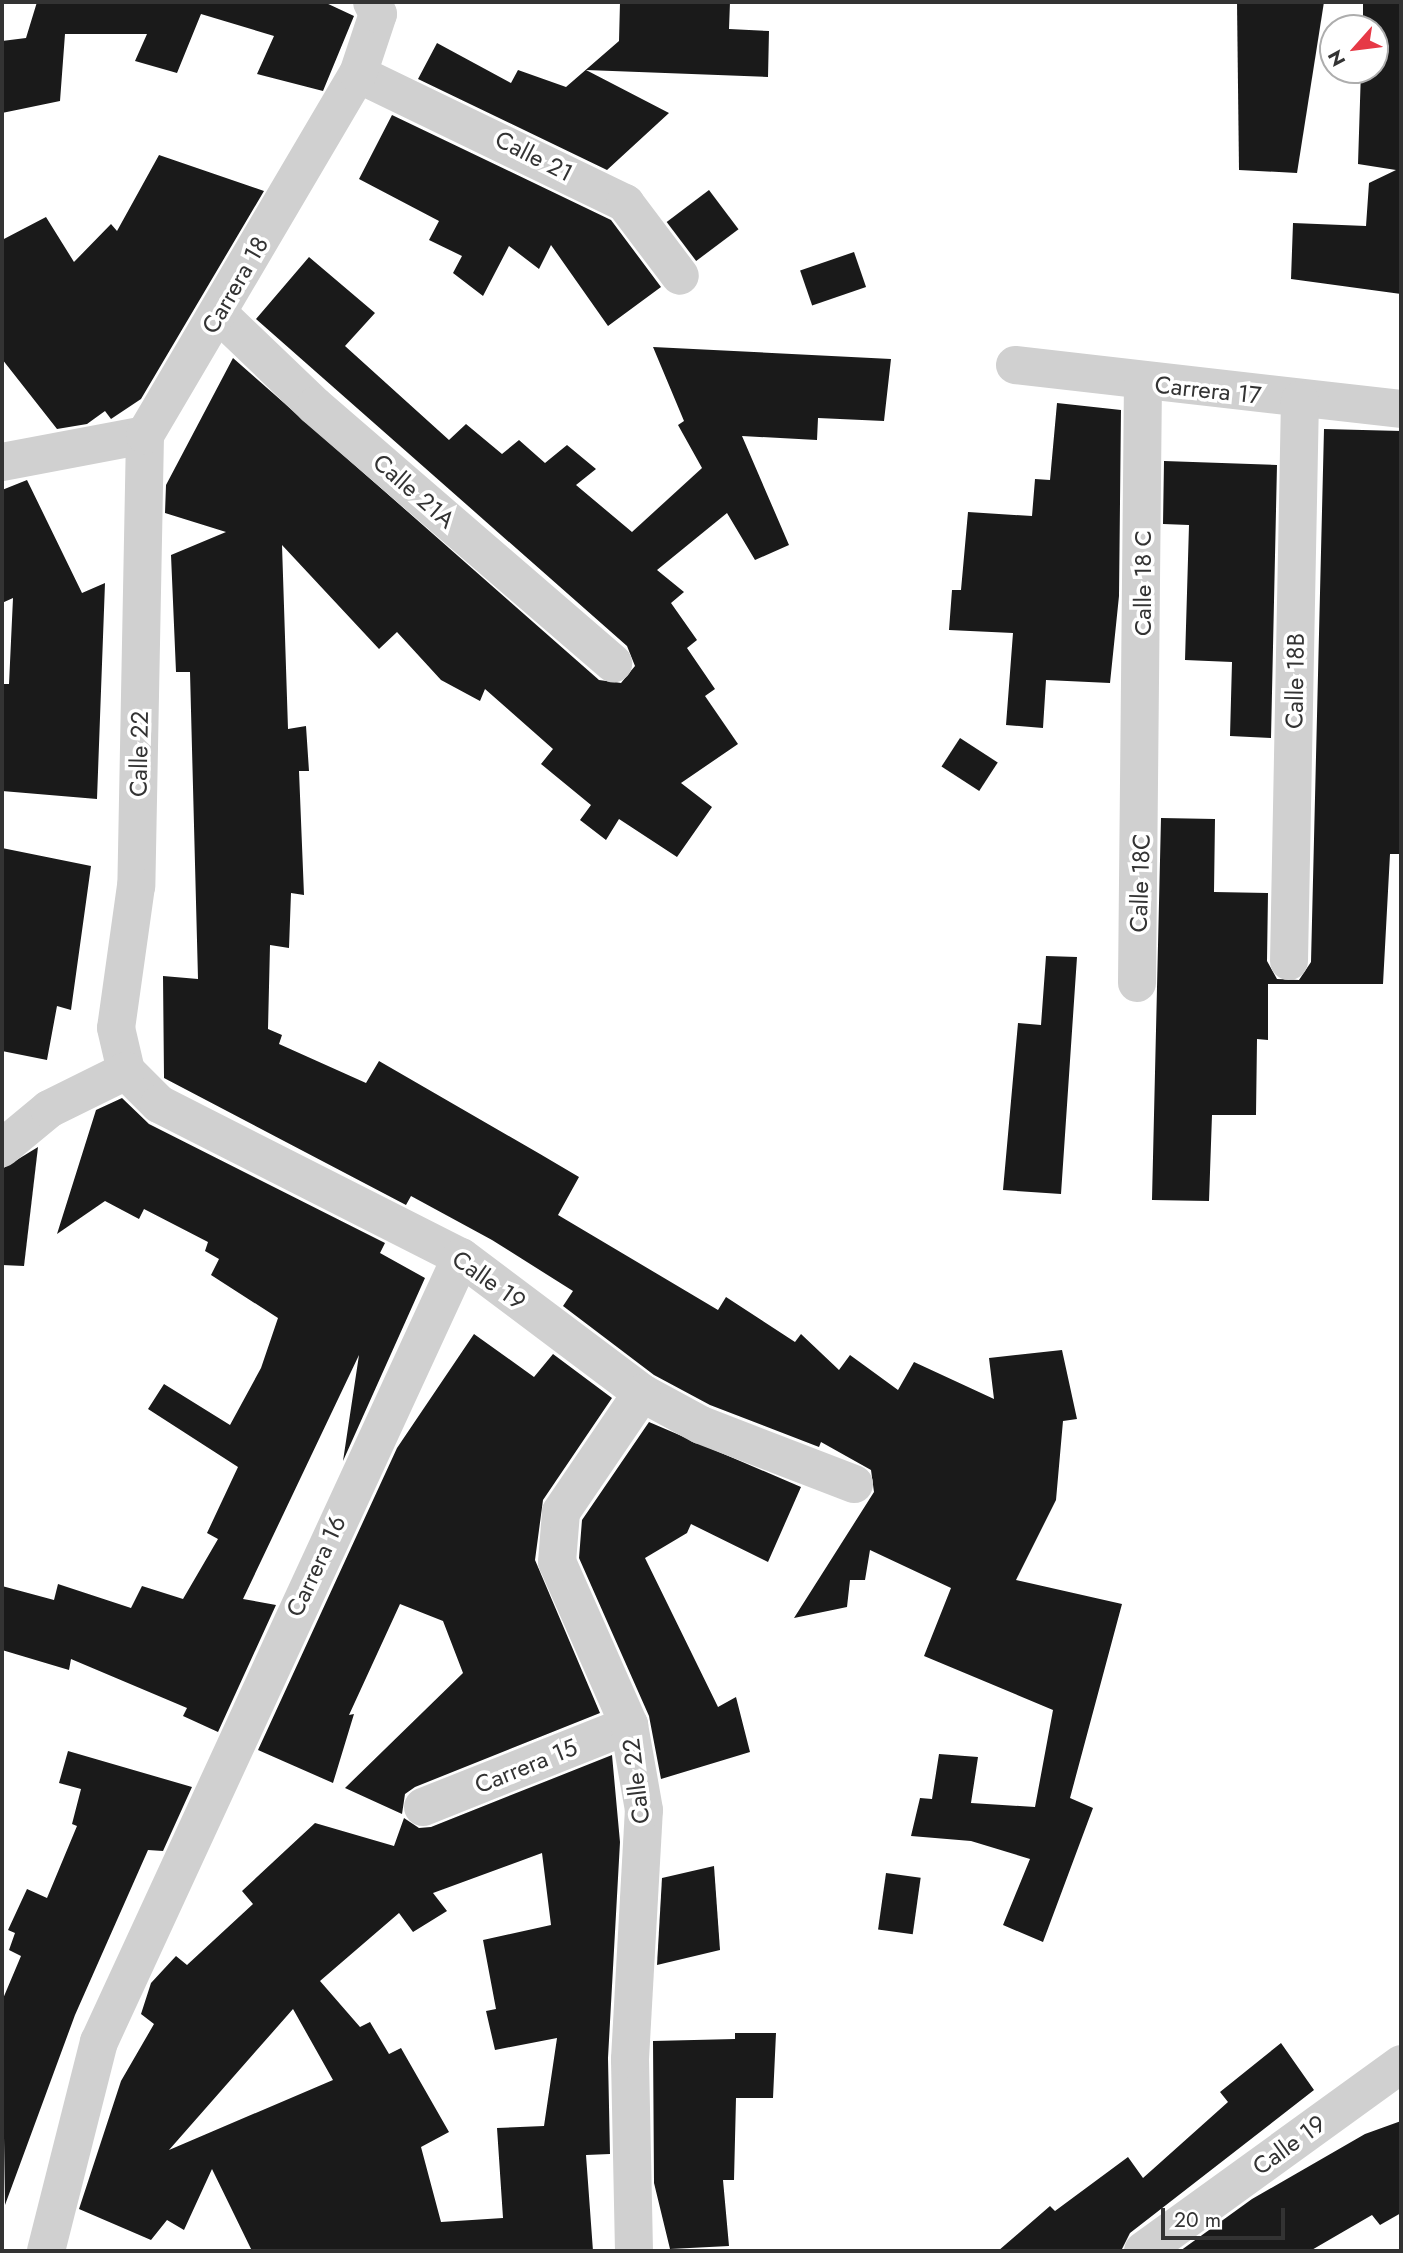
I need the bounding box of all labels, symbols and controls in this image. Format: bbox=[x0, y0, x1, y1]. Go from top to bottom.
north arrow bbox=[1319, 14, 1389, 84]
text: N bbox=[1321, 45, 1352, 71]
street label: Calle 21 bbox=[490, 124, 578, 188]
street label: Carrera 18 bbox=[196, 231, 274, 339]
street label: Carrera 17 bbox=[1153, 370, 1263, 410]
street label: Calle 21A bbox=[367, 448, 461, 534]
street label: Calle 18 C bbox=[1129, 530, 1157, 636]
street label: Calle 18B bbox=[1280, 633, 1310, 729]
street label: Calle 22 bbox=[124, 711, 154, 797]
street label: Calle 18C bbox=[1124, 833, 1156, 933]
street label: Calle 19 bbox=[447, 1244, 531, 1316]
street label: Carrera 16 bbox=[280, 1511, 352, 1621]
street label: Carrera 15 bbox=[471, 1732, 581, 1800]
street label: Calle 22 bbox=[616, 1737, 656, 1825]
street label: Calle 19 bbox=[1247, 2109, 1331, 2181]
scale bar bbox=[1165, 2194, 1289, 2238]
text: 20 m bbox=[1174, 2205, 1221, 2235]

